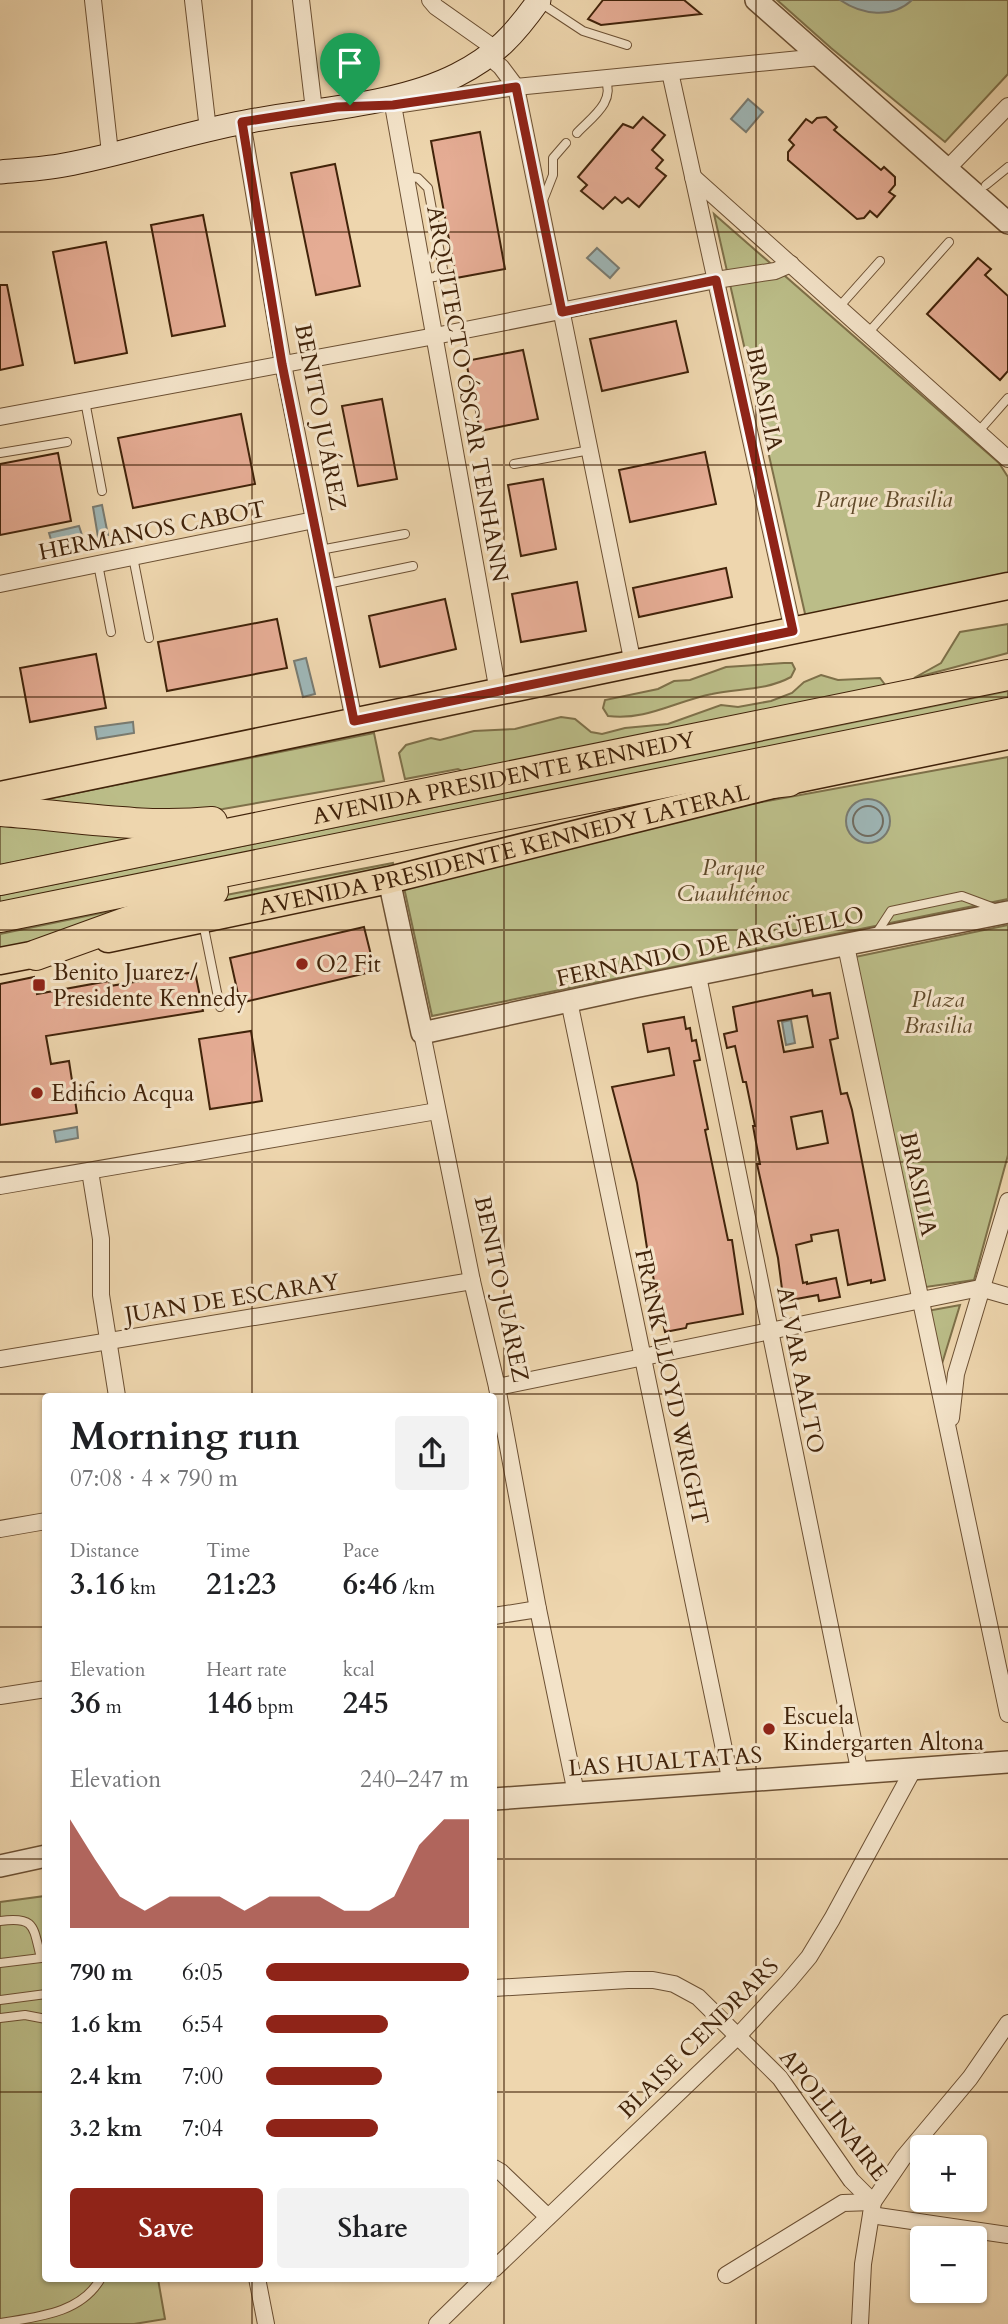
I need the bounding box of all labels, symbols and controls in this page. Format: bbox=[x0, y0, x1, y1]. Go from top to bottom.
pin bbox=[320, 33, 380, 105]
icon: arrive bbox=[331, 44, 369, 82]
street label: ARQUITECTO ÓSCAR TENHANN bbox=[419, 203, 517, 585]
street label: BENITO JUÁREZ bbox=[287, 321, 354, 513]
street label: BRASILIA bbox=[738, 344, 791, 455]
park label: Parque Brasilia bbox=[815, 484, 953, 515]
street label: HERMANOS CABOT bbox=[36, 493, 269, 568]
street label: AVENIDA PRESIDENTE KENNEDY bbox=[310, 724, 699, 832]
street label: AVENIDA PRESIDENTE KENNEDY LATERAL bbox=[256, 776, 753, 923]
park label: Parque Cuauhtémoc bbox=[677, 852, 790, 909]
street label: FERNANDO DE ARGÜELLO bbox=[553, 899, 867, 994]
place label: O2 Fit bbox=[316, 949, 381, 980]
marker: O2 Fit bbox=[294, 956, 310, 972]
place label: Benito Juarez / Presidente Kennedy bbox=[53, 957, 248, 1014]
marker: Benito Juarez / Presidente Kennedy bbox=[31, 977, 47, 993]
park label: Plaza Brasilia bbox=[904, 984, 972, 1041]
place label: Edificio Acqua bbox=[51, 1078, 194, 1109]
marker: Edificio Acqua bbox=[29, 1085, 45, 1101]
street label: BRASILIA bbox=[892, 1129, 945, 1240]
street label: BENITO JUÁREZ bbox=[467, 1193, 536, 1385]
street label: FRANK LLOYD WRIGHT bbox=[627, 1246, 716, 1528]
street label: JUAN DE ESCARAY bbox=[120, 1266, 342, 1331]
street label: ALVAR AALTO bbox=[769, 1284, 832, 1456]
text: Morning run bbox=[70, 1411, 300, 1463]
button: share bbox=[395, 1416, 469, 1490]
text: 07:08 · 4 × 790 m bbox=[70, 1463, 238, 1494]
text: Distance bbox=[70, 1538, 139, 1564]
text: Time bbox=[206, 1538, 250, 1564]
text: Pace bbox=[343, 1538, 379, 1564]
text: 3.16 bbox=[70, 1564, 125, 1605]
text: 21:23 bbox=[206, 1564, 277, 1605]
text: 6:46 bbox=[343, 1564, 397, 1605]
text: km bbox=[125, 1575, 156, 1601]
text: /km bbox=[397, 1575, 435, 1601]
text: Elevation bbox=[70, 1657, 145, 1683]
text: Heart rate bbox=[206, 1657, 287, 1683]
text: kcal bbox=[343, 1657, 375, 1683]
text: 36 bbox=[70, 1683, 101, 1724]
text: 146 bbox=[206, 1683, 252, 1724]
text: 245 bbox=[343, 1683, 389, 1724]
text: m bbox=[101, 1694, 122, 1720]
text: bpm bbox=[252, 1694, 294, 1720]
place label: Escuela Kindergarten Altona bbox=[783, 1701, 984, 1758]
marker: Escuela Kindergarten Altona bbox=[761, 1721, 777, 1737]
street label: LAS HUALTATAS bbox=[567, 1739, 763, 1784]
text: Elevation bbox=[70, 1764, 161, 1795]
text: 240–247 m bbox=[360, 1764, 469, 1795]
street label: BLAISE CENDRARS bbox=[611, 1951, 786, 2126]
text: 790 m bbox=[70, 1957, 133, 1988]
text: 6:05 bbox=[182, 1957, 223, 1988]
text: 1.6 km bbox=[70, 2009, 142, 2040]
text: 6:54 bbox=[182, 2009, 223, 2040]
street label: APOLLINAIRE bbox=[772, 2043, 895, 2188]
text: 2.4 km bbox=[70, 2061, 142, 2092]
text: 7:00 bbox=[182, 2061, 223, 2092]
text: 3.2 km bbox=[70, 2113, 142, 2144]
text: 7:04 bbox=[182, 2113, 223, 2144]
map controls bbox=[910, 2135, 987, 2303]
button: + bbox=[910, 2135, 987, 2212]
button: Save bbox=[70, 2188, 263, 2268]
button: Share bbox=[277, 2188, 469, 2268]
button: − bbox=[910, 2226, 987, 2303]

